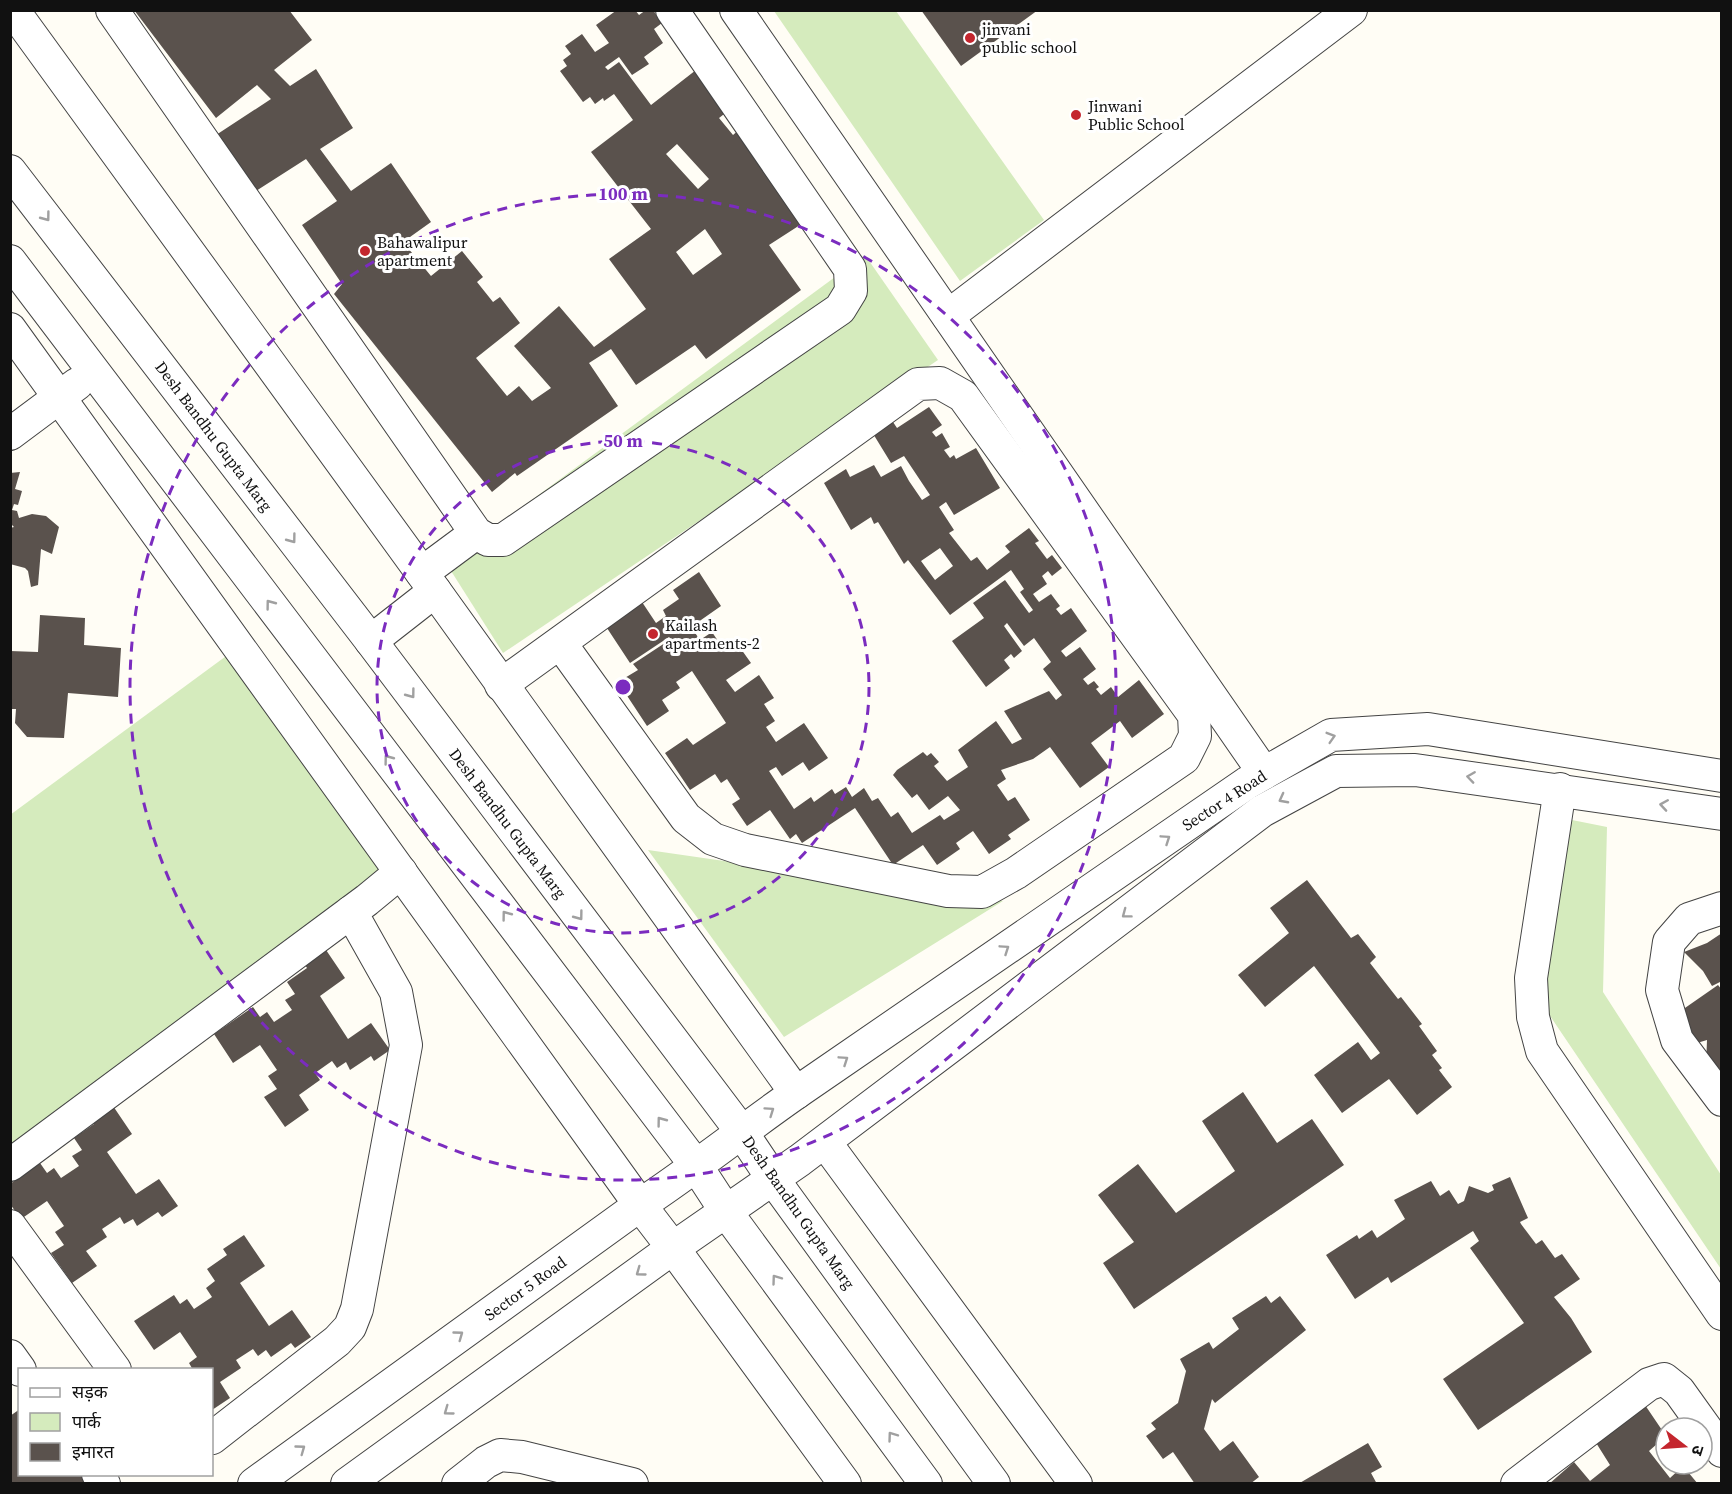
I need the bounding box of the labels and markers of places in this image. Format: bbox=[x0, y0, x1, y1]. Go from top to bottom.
place label: jinvani public school bbox=[980, 18, 1077, 58]
marker: jinvani public school bbox=[963, 31, 977, 45]
place label: Jinwani Public School bbox=[1087, 95, 1185, 135]
marker: Jinwani Public School bbox=[1069, 108, 1083, 122]
place label: Bahawalipur apartment bbox=[377, 231, 468, 271]
marker: Bahawalipur apartment bbox=[358, 244, 372, 258]
place label: Kailash apartments-2 bbox=[665, 614, 760, 654]
marker: Kailash apartments-2 bbox=[646, 627, 660, 641]
centre of rings bbox=[613, 677, 633, 697]

